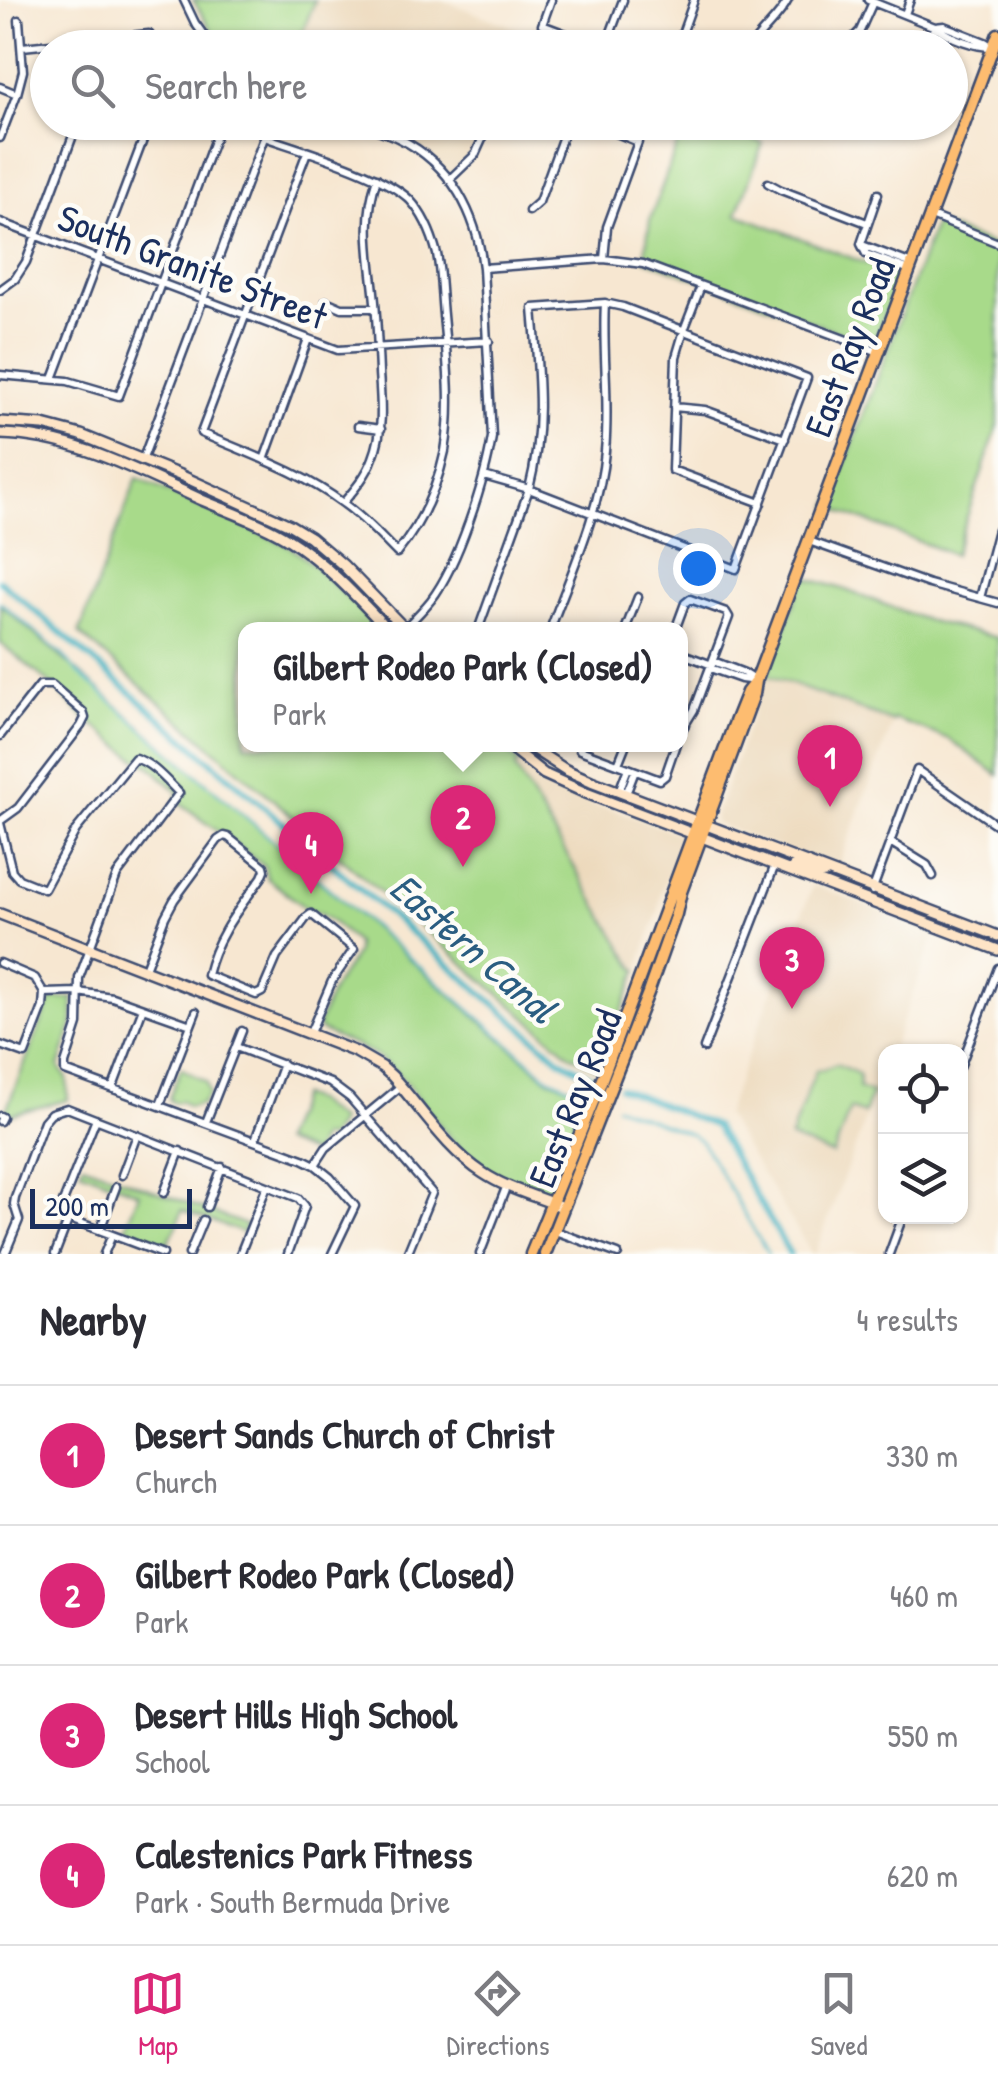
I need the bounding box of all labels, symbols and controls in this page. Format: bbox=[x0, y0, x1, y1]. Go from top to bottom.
search box bbox=[30, 30, 968, 140]
icon: search bbox=[65, 58, 120, 113]
text: Search here bbox=[145, 59, 307, 111]
street label: South Granite Street bbox=[51, 191, 336, 342]
street label: East Ray Road bbox=[791, 250, 907, 444]
your location bbox=[673, 543, 724, 594]
popup bbox=[238, 622, 688, 752]
text: Gilbert Rodeo Park (Closed) bbox=[273, 640, 653, 692]
text: Park bbox=[273, 692, 326, 735]
pin: 1 bbox=[798, 724, 862, 807]
pin: 2 bbox=[430, 784, 496, 867]
pin: 4 bbox=[278, 812, 344, 894]
water label: Eastern Canal bbox=[380, 860, 570, 1036]
pin: 3 bbox=[760, 926, 824, 1009]
street label: East Ray Road bbox=[515, 1001, 633, 1195]
map controls bbox=[878, 1044, 968, 1224]
button: locate bbox=[878, 1044, 968, 1134]
button: layers bbox=[878, 1134, 968, 1224]
scale bar bbox=[30, 1184, 192, 1228]
text: 200 m bbox=[45, 1187, 109, 1225]
text: Nearby bbox=[40, 1291, 147, 1348]
text: 4 results bbox=[857, 1298, 958, 1341]
text: Desert Sands Church of Christ bbox=[135, 1408, 553, 1460]
text: 1 bbox=[67, 1434, 78, 1477]
text: 330 m bbox=[886, 1434, 958, 1477]
text: Church bbox=[135, 1460, 217, 1503]
text: Gilbert Rodeo Park (Closed) bbox=[135, 1548, 515, 1600]
text: 2 bbox=[65, 1574, 80, 1617]
text: 460 m bbox=[890, 1574, 958, 1617]
text: Park bbox=[135, 1600, 189, 1643]
text: Desert Hills High School bbox=[135, 1688, 457, 1740]
text: 3 bbox=[65, 1714, 80, 1757]
text: 550 m bbox=[887, 1714, 958, 1757]
text: School bbox=[135, 1740, 210, 1783]
text: Calestenics Park Fitness bbox=[135, 1828, 472, 1880]
text: 4 bbox=[66, 1854, 79, 1897]
text: 620 m bbox=[887, 1854, 958, 1897]
text: Park · South Bermuda Drive bbox=[135, 1880, 450, 1923]
tab: Map bbox=[130, 1966, 185, 2064]
tab: Directions bbox=[446, 1966, 549, 2064]
tab: Saved bbox=[810, 1966, 868, 2064]

